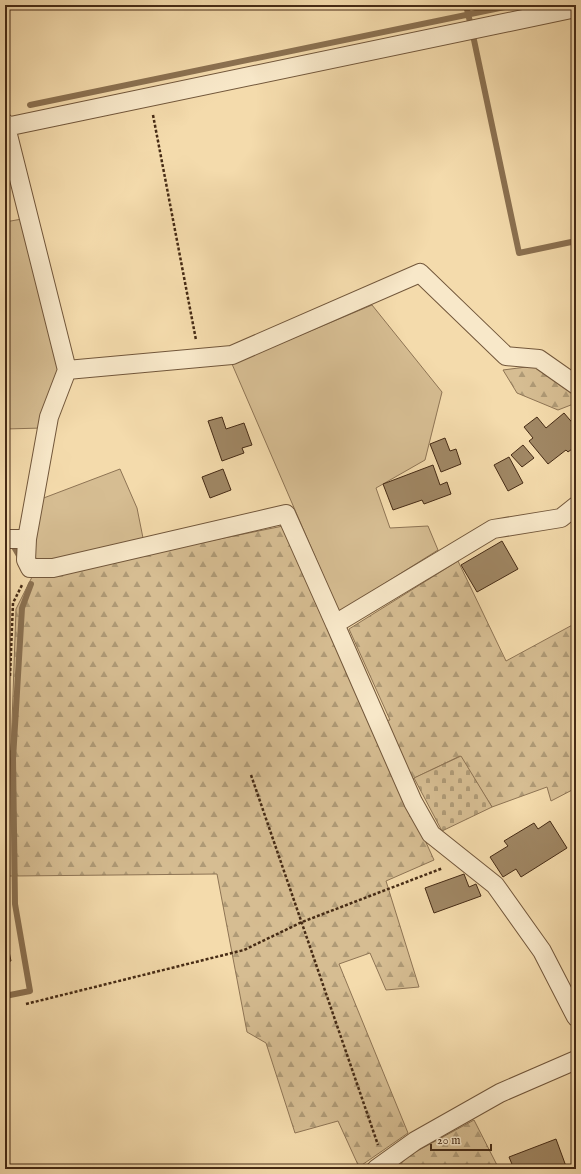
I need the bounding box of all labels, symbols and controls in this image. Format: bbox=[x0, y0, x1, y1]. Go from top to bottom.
scale bar bbox=[431, 1126, 491, 1152]
text: 20 m bbox=[437, 1133, 460, 1148]

